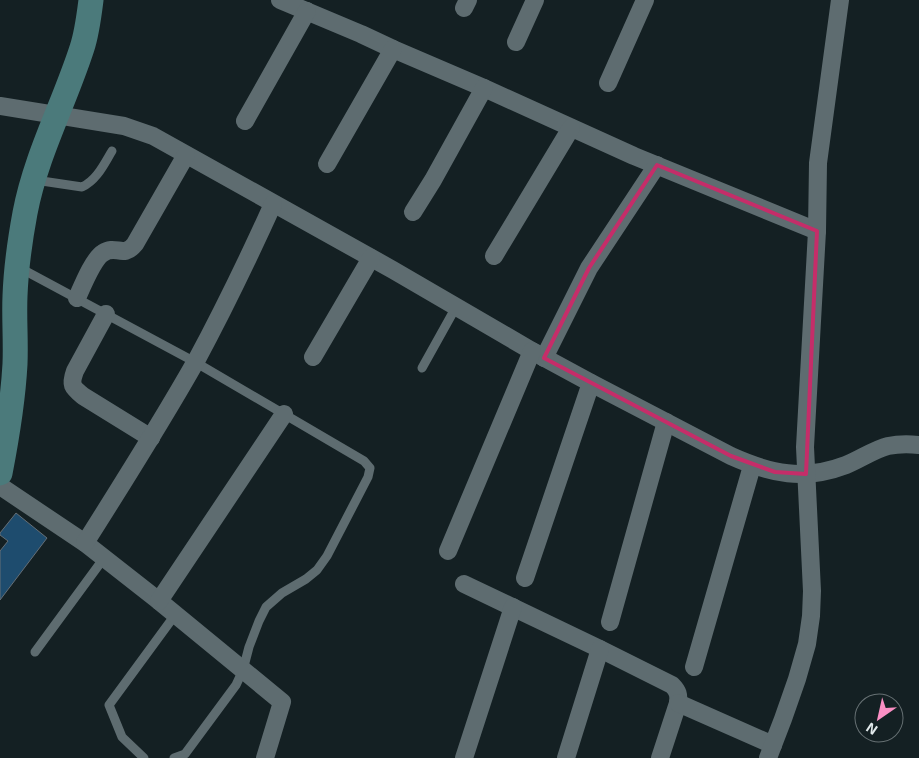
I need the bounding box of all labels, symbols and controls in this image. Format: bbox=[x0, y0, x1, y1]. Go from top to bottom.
north arrow bbox=[854, 693, 904, 743]
text: N bbox=[863, 719, 880, 739]

